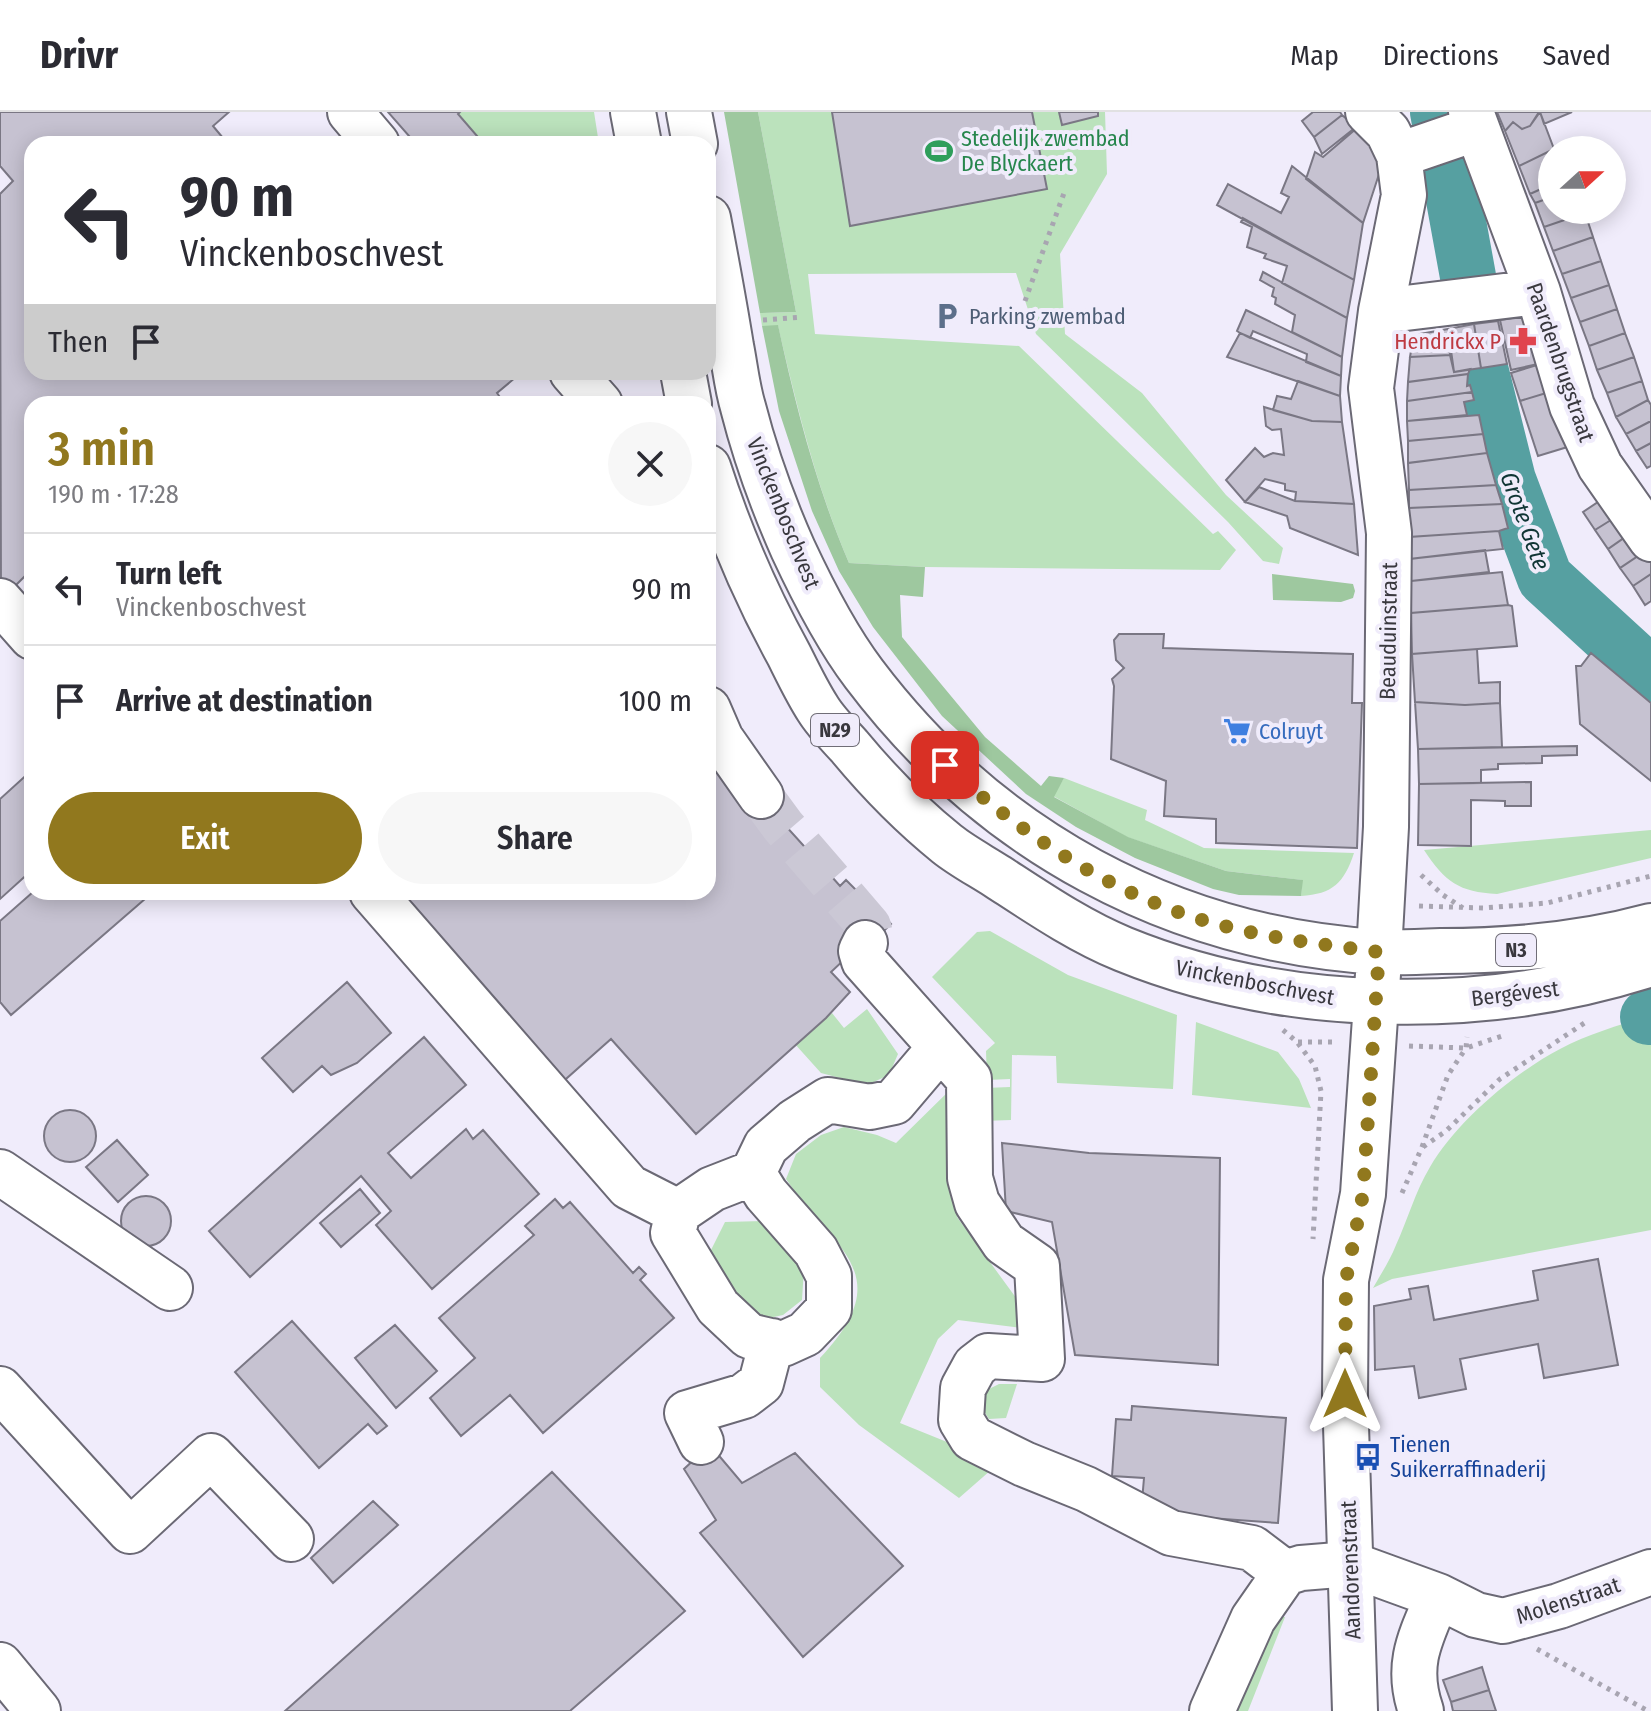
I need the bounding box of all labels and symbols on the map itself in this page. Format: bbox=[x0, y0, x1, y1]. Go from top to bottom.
place label: Stedelijk zwembad De Blyckaert bbox=[961, 125, 1130, 177]
sports icon: Stedelijk zwembad De Blyckaert bbox=[924, 136, 954, 166]
north arrow bbox=[1538, 136, 1626, 224]
street label: Paardenbrugstraat bbox=[1521, 279, 1601, 446]
parking icon: Parking zwembad bbox=[932, 301, 962, 331]
place label: Parking zwembad bbox=[969, 303, 1126, 330]
pharmacy icon: Hendrickx P bbox=[1508, 326, 1538, 356]
place label: Hendrickx P bbox=[1394, 328, 1501, 355]
street label: Vinckenboschvest bbox=[741, 434, 827, 594]
water label: Grote Gete bbox=[1494, 468, 1556, 574]
street label: Beauduinstraat bbox=[1374, 561, 1403, 700]
road number: N29 bbox=[811, 714, 859, 746]
supermarket icon: Colruyt bbox=[1222, 716, 1252, 746]
place label: Colruyt bbox=[1259, 718, 1324, 745]
pin bbox=[911, 731, 979, 799]
road number: N3 bbox=[1496, 934, 1536, 966]
street label: Vinckenboschvest bbox=[1173, 954, 1337, 1011]
street label: Bergévest bbox=[1470, 975, 1561, 1012]
position arrow bbox=[1303, 1352, 1387, 1436]
place label: Tienen Suikerraffinaderij bbox=[1390, 1431, 1546, 1483]
bus stop icon: Tienen Suikerraffinaderij bbox=[1353, 1442, 1383, 1472]
street label: Aandorenstraat bbox=[1335, 1499, 1366, 1640]
street label: Molenstraat bbox=[1513, 1571, 1624, 1630]

